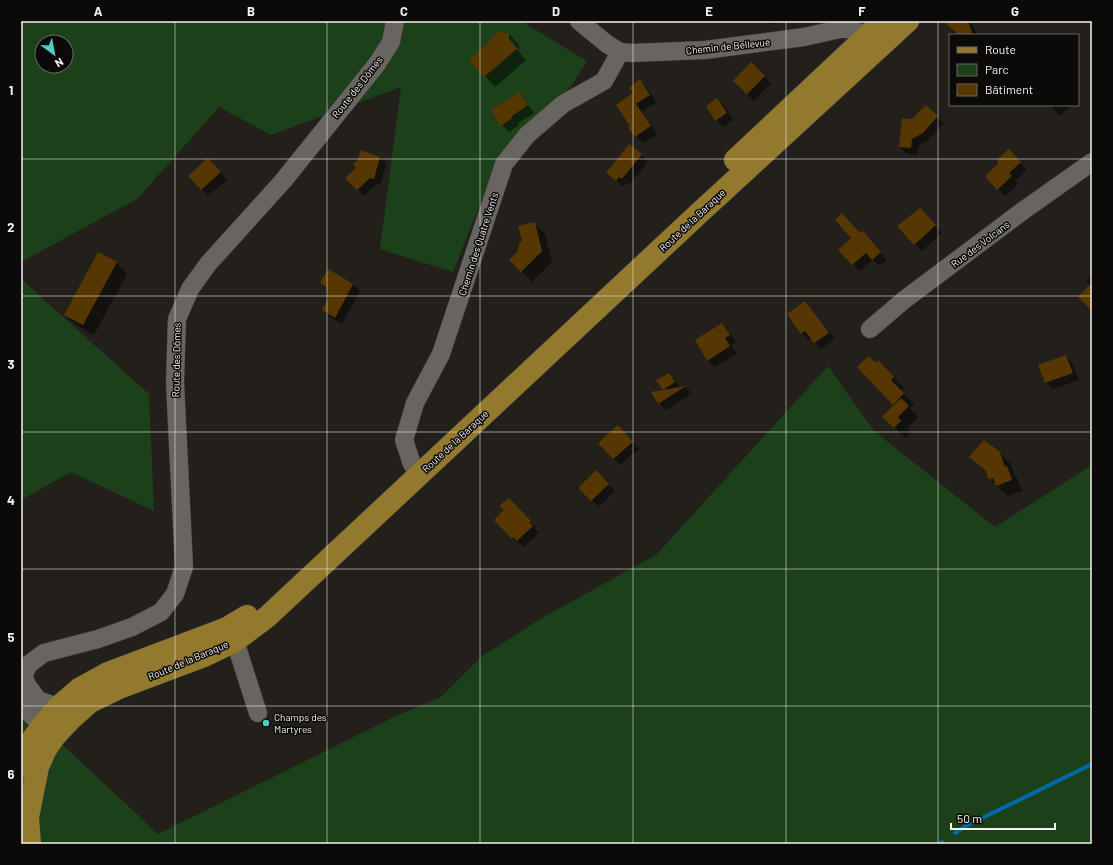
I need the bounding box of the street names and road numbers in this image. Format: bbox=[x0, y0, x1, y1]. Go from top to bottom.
street label: Chemin de Bellevue bbox=[685, 36, 771, 56]
street label: Route des Dômes bbox=[329, 54, 385, 120]
street label: Route de la Baraque bbox=[656, 186, 728, 254]
street label: Chemin des Quatre Vents bbox=[456, 191, 500, 297]
street label: Rue des Volcans bbox=[948, 218, 1012, 270]
street label: Route des Dômes bbox=[169, 322, 183, 398]
street label: Route de la Baraque bbox=[419, 407, 491, 475]
street label: Route de la Baraque bbox=[146, 638, 230, 682]

